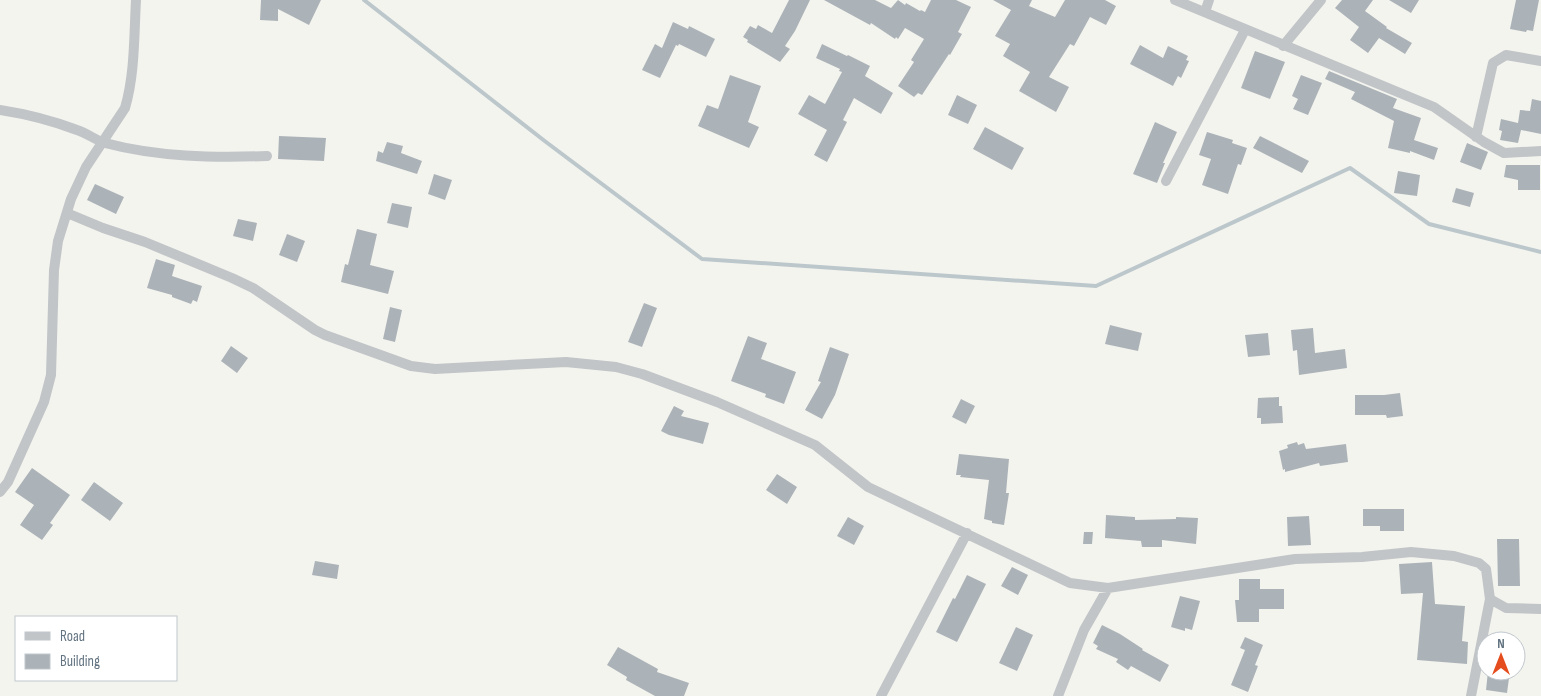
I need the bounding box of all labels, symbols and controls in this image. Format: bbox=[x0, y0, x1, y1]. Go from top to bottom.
legend bbox=[15, 616, 178, 681]
text: Road bbox=[60, 627, 85, 646]
north arrow bbox=[1476, 631, 1526, 681]
text: N bbox=[1497, 635, 1505, 652]
text: Building bbox=[60, 652, 100, 671]

